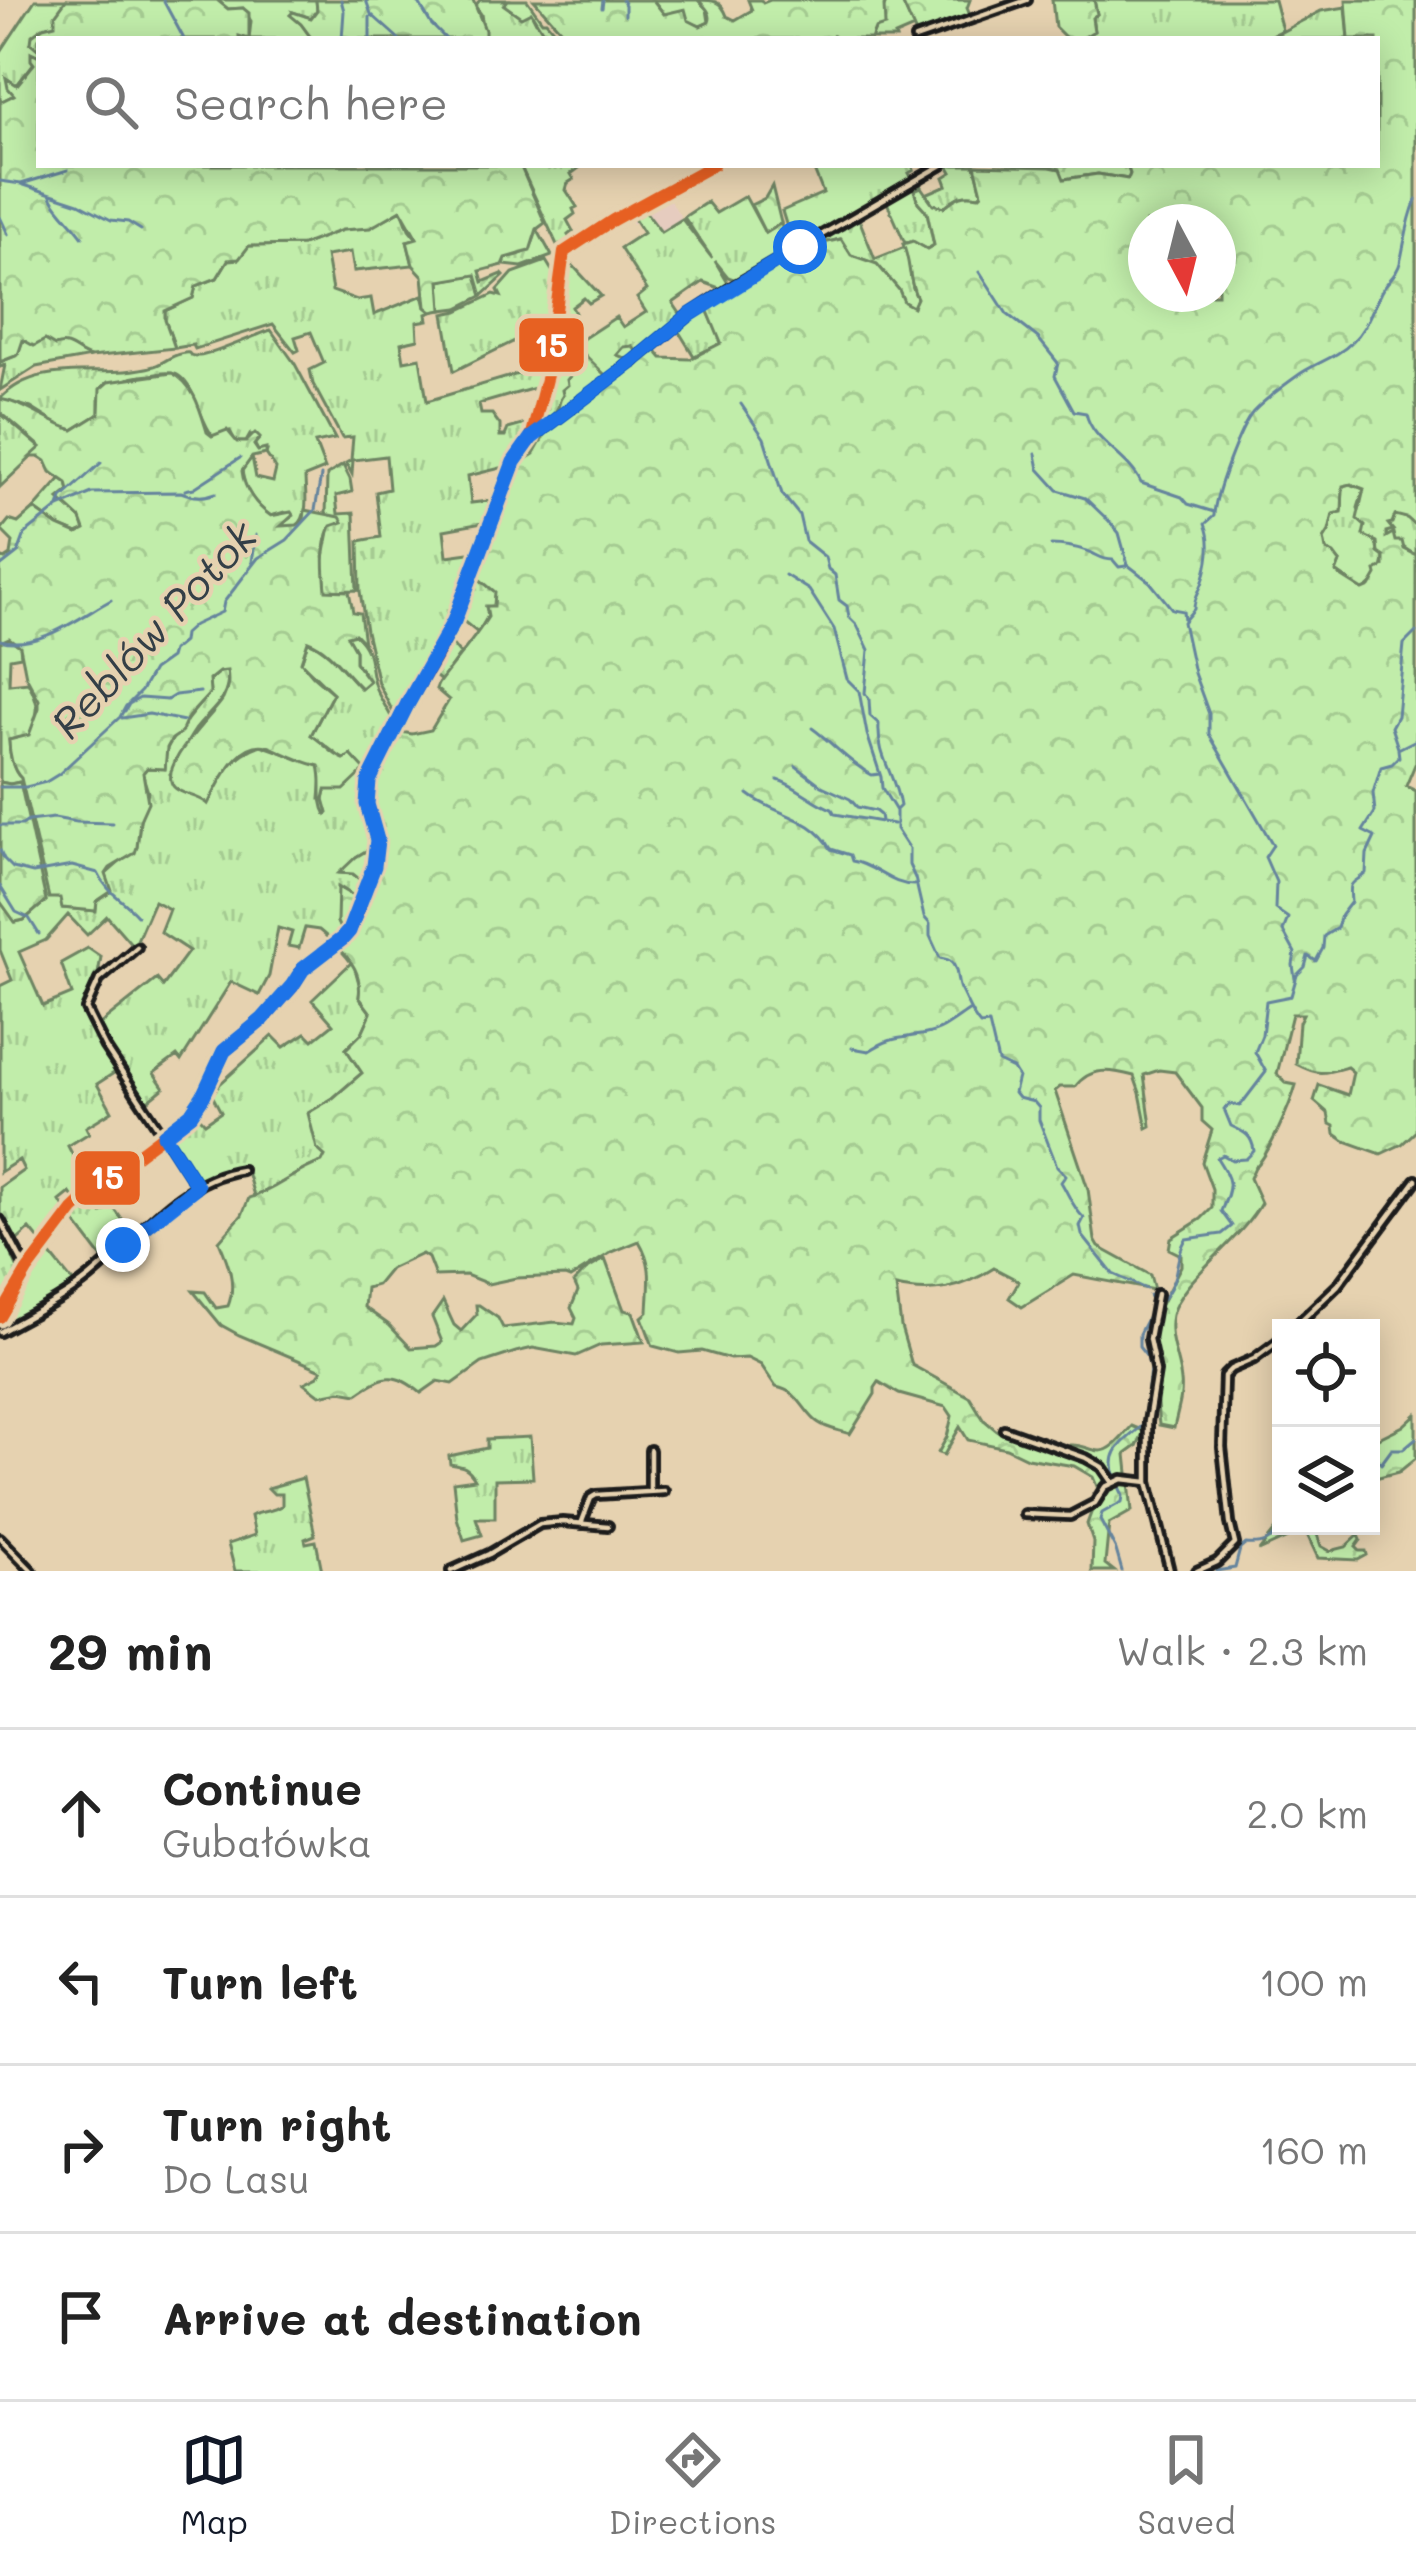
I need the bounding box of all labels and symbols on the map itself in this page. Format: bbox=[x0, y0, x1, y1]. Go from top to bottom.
north arrow bbox=[1128, 204, 1236, 312]
route start bbox=[773, 220, 827, 274]
line badge: 15 bbox=[517, 316, 586, 374]
text: 15 bbox=[534, 322, 568, 365]
water label: Reblów Potok bbox=[38, 508, 268, 749]
line badge: 15 bbox=[73, 1149, 142, 1207]
text: 15 bbox=[90, 1154, 124, 1197]
route end bbox=[96, 1218, 150, 1272]

